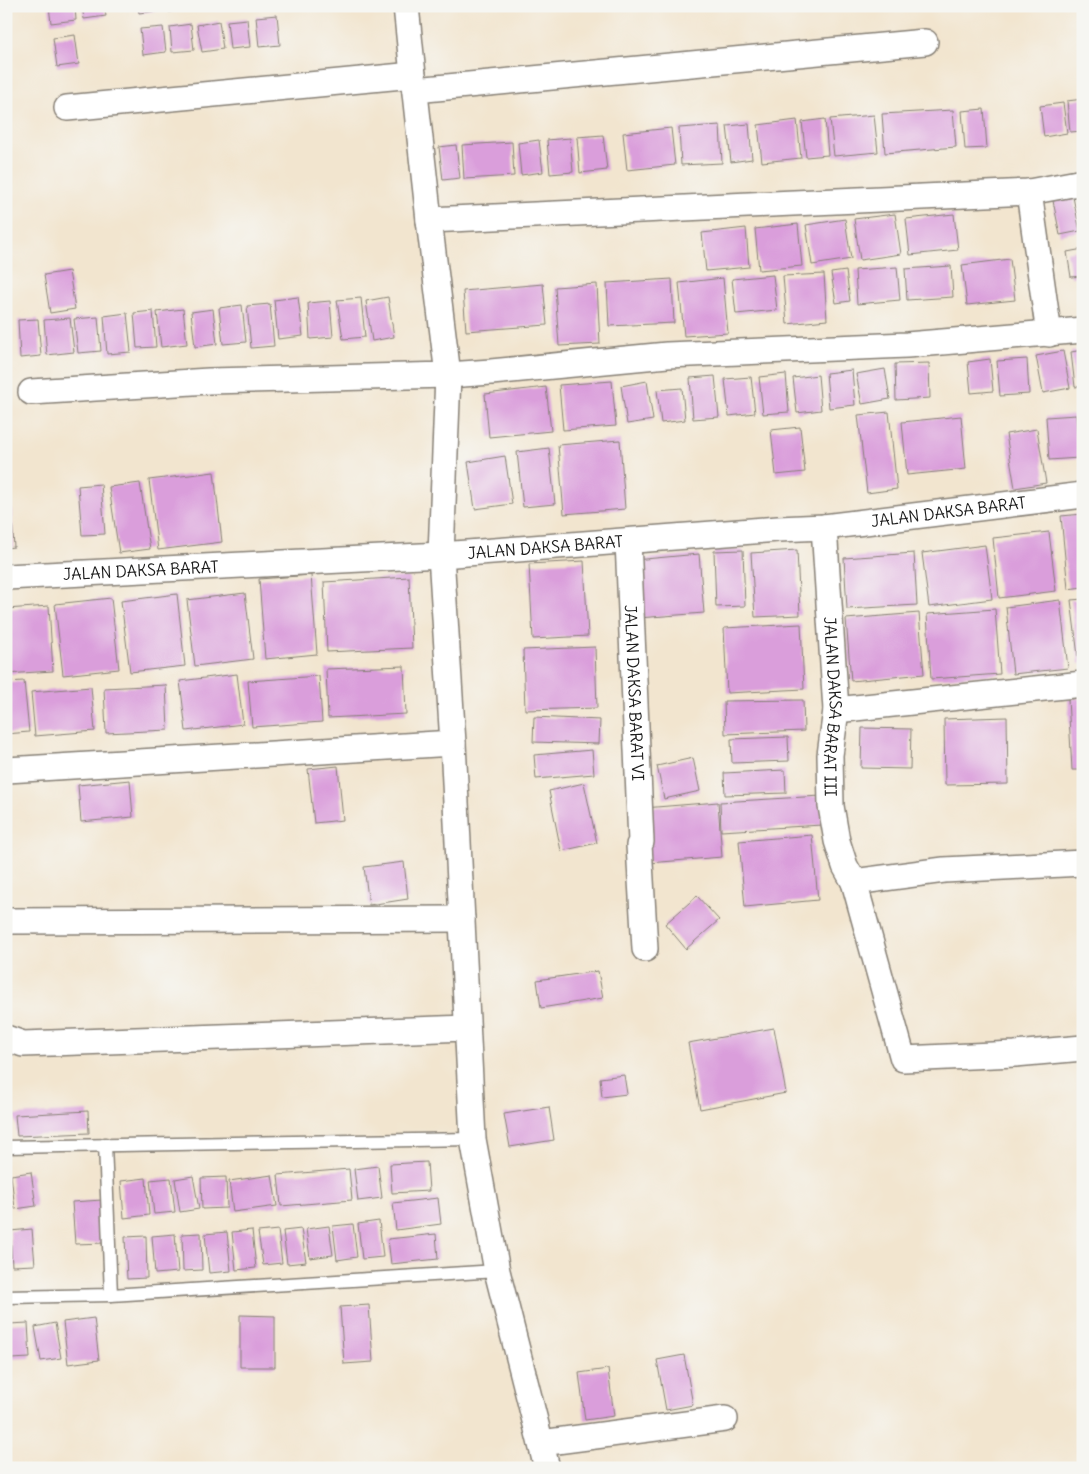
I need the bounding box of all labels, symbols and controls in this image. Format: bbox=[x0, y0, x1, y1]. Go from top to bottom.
street label: JALAN DAKSA BARAT bbox=[870, 492, 1027, 531]
street label: JALAN DAKSA BARAT bbox=[467, 531, 624, 563]
street label: JALAN DAKSA BARAT bbox=[63, 556, 219, 584]
street label: JALAN DAKSA BARAT VI bbox=[621, 604, 648, 782]
street label: JALAN DAKSA BARAT III bbox=[820, 616, 846, 797]

